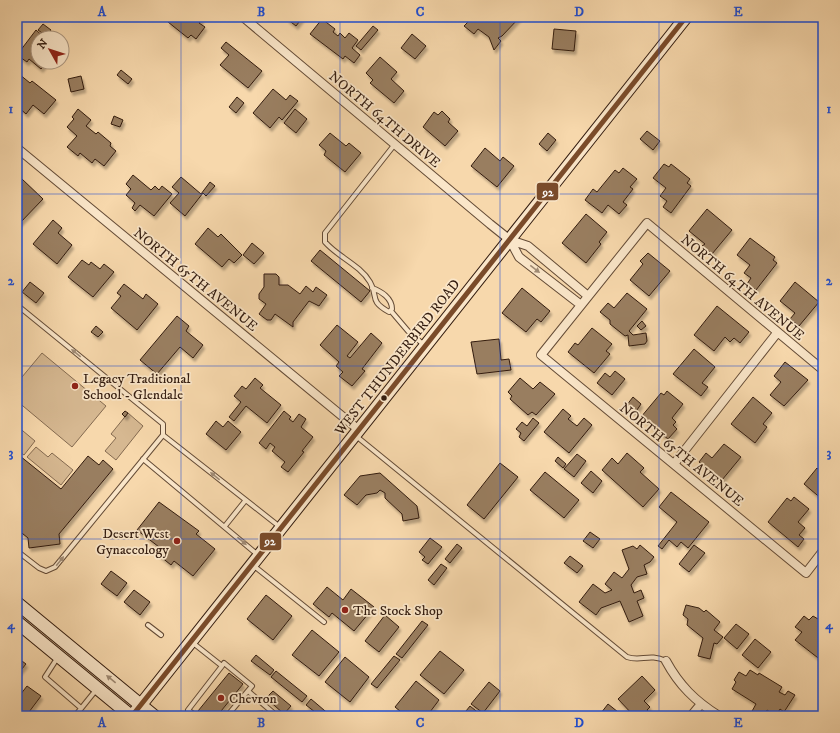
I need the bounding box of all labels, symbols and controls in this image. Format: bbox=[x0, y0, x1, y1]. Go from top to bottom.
text: A bbox=[97, 4, 107, 20]
text: B bbox=[257, 4, 265, 20]
text: C bbox=[416, 4, 425, 20]
text: D bbox=[574, 4, 584, 20]
text: E bbox=[733, 4, 743, 20]
north arrow bbox=[30, 30, 70, 70]
text: N bbox=[35, 36, 51, 52]
street label: NORTH 64TH DRIVE bbox=[325, 68, 444, 172]
text: 1 bbox=[9, 101, 14, 117]
text: 1 bbox=[827, 101, 832, 117]
line badge: 92 bbox=[536, 182, 559, 201]
text: 92 bbox=[542, 186, 554, 200]
street label: NORTH 65TH AVENUE bbox=[129, 224, 261, 336]
street label: NORTH 64TH AVENUE bbox=[677, 231, 808, 345]
one-way arrow bbox=[529, 264, 540, 273]
text: 2 bbox=[8, 273, 15, 289]
text: 2 bbox=[826, 273, 833, 289]
street label: WEST THUNDERBIRD ROAD bbox=[330, 276, 464, 440]
one-way arrow bbox=[70, 349, 81, 357]
place label: Legacy Traditional School - Glendale bbox=[83, 370, 191, 404]
marker: Legacy Traditional School - Glendale bbox=[70, 381, 80, 391]
unlabelled marker bbox=[379, 393, 389, 403]
street label: NORTH 65TH AVENUE bbox=[615, 399, 747, 511]
text: 3 bbox=[9, 445, 14, 461]
text: 3 bbox=[827, 445, 832, 461]
one-way arrow bbox=[210, 472, 220, 481]
place label: Desert West Gynaecology bbox=[96, 525, 170, 559]
line badge: 92 bbox=[259, 532, 282, 551]
text: 92 bbox=[264, 535, 276, 549]
marker: Desert West Gynaecology bbox=[172, 536, 182, 546]
one-way arrow bbox=[237, 536, 247, 545]
one-way arrow bbox=[55, 556, 64, 566]
place label: The Stock Shop bbox=[353, 602, 443, 620]
marker: The Stock Shop bbox=[340, 605, 350, 615]
text: 4 bbox=[6, 617, 15, 634]
text: 4 bbox=[824, 617, 833, 634]
one-way arrow bbox=[105, 675, 116, 684]
place label: Chevron bbox=[229, 690, 278, 708]
marker: Chevron bbox=[216, 693, 226, 703]
text: A bbox=[97, 715, 107, 731]
text: B bbox=[257, 715, 265, 731]
text: C bbox=[416, 715, 425, 731]
text: D bbox=[574, 715, 584, 731]
text: E bbox=[733, 715, 743, 731]

